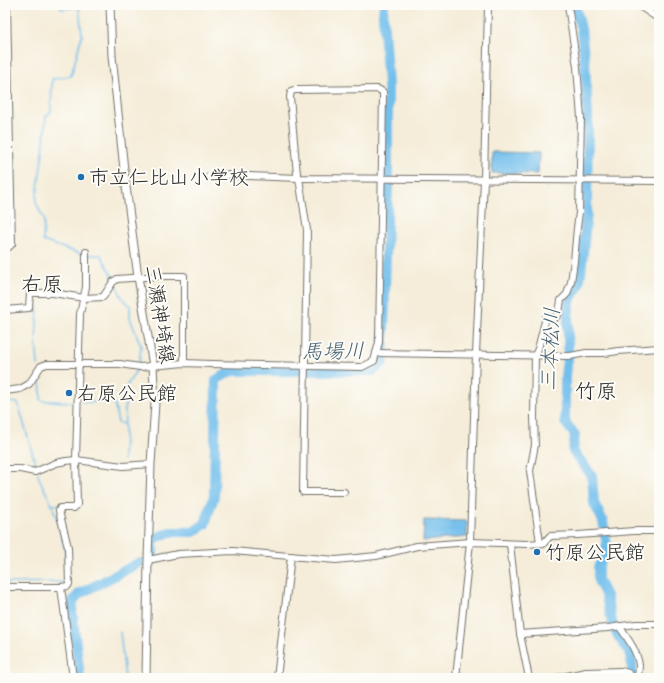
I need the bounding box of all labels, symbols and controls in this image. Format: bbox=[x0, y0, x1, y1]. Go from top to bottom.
place label: 市立仁比山小学校 bbox=[89, 165, 249, 190]
marker: 市立仁比山小学校 bbox=[76, 172, 86, 182]
street label: 三瀬神埼線 bbox=[140, 263, 180, 365]
district label: 右原 bbox=[21, 271, 63, 297]
water label: 三本松川 bbox=[535, 306, 565, 392]
water label: 馬場川 bbox=[301, 337, 365, 365]
district label: 竹原 bbox=[575, 378, 617, 404]
place label: 右原公民館 bbox=[77, 381, 177, 406]
marker: 右原公民館 bbox=[64, 388, 74, 398]
place label: 竹原公民館 bbox=[545, 540, 645, 565]
marker: 竹原公民館 bbox=[532, 547, 542, 557]

